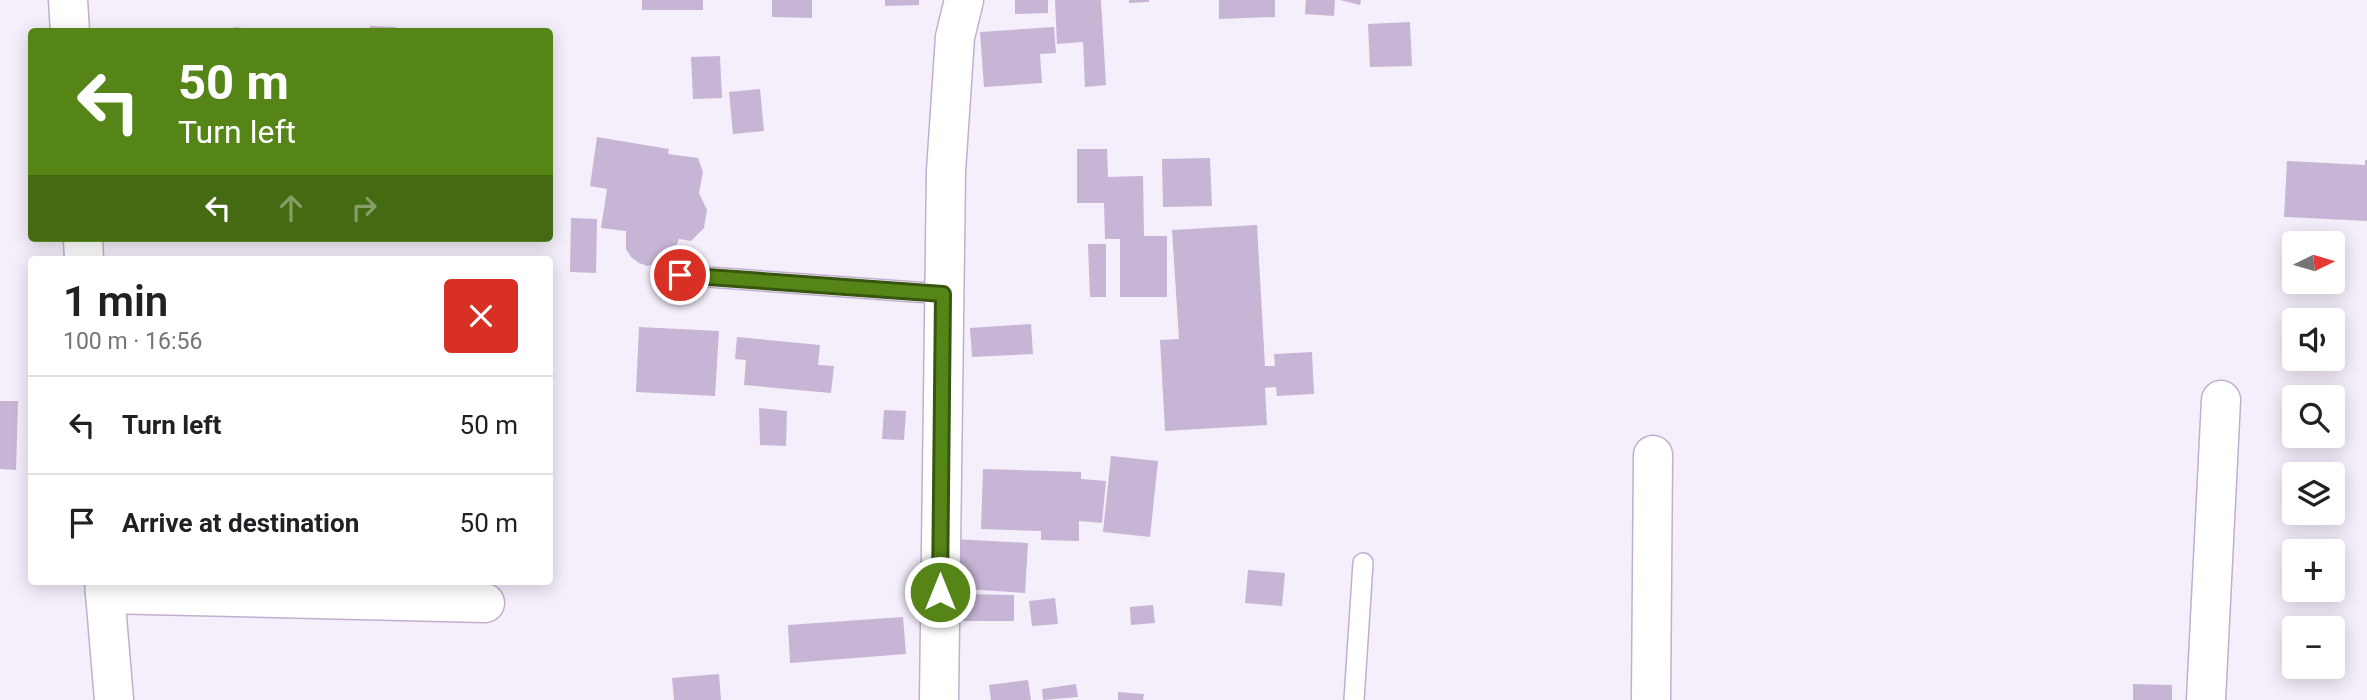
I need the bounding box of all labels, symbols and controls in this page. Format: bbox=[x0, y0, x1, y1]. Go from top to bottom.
text: 50 m bbox=[178, 54, 289, 111]
icon: left bbox=[63, 56, 154, 147]
text: Turn left bbox=[178, 113, 296, 151]
icon: left bbox=[199, 189, 237, 227]
icon: ahead bbox=[272, 189, 310, 227]
icon: right bbox=[345, 189, 383, 227]
north arrow bbox=[2282, 231, 2345, 294]
map controls bbox=[2282, 231, 2345, 679]
pin bbox=[650, 245, 710, 305]
icon: arrive bbox=[661, 256, 699, 294]
text: 1 min bbox=[63, 277, 168, 326]
button: close bbox=[444, 279, 518, 353]
button: sound bbox=[2282, 308, 2345, 371]
text: 100 m · 16:56 bbox=[63, 328, 202, 355]
button: search bbox=[2282, 385, 2345, 448]
icon: left bbox=[63, 406, 101, 444]
text: Turn left bbox=[122, 410, 221, 440]
text: 50 m bbox=[460, 410, 518, 440]
button: layers bbox=[2282, 462, 2345, 525]
icon: arrive bbox=[63, 504, 101, 542]
text: Arrive at destination bbox=[122, 508, 359, 538]
text: 50 m bbox=[460, 508, 518, 538]
button: + bbox=[2282, 539, 2345, 602]
position arrow bbox=[903, 555, 977, 629]
button: − bbox=[2282, 616, 2345, 679]

